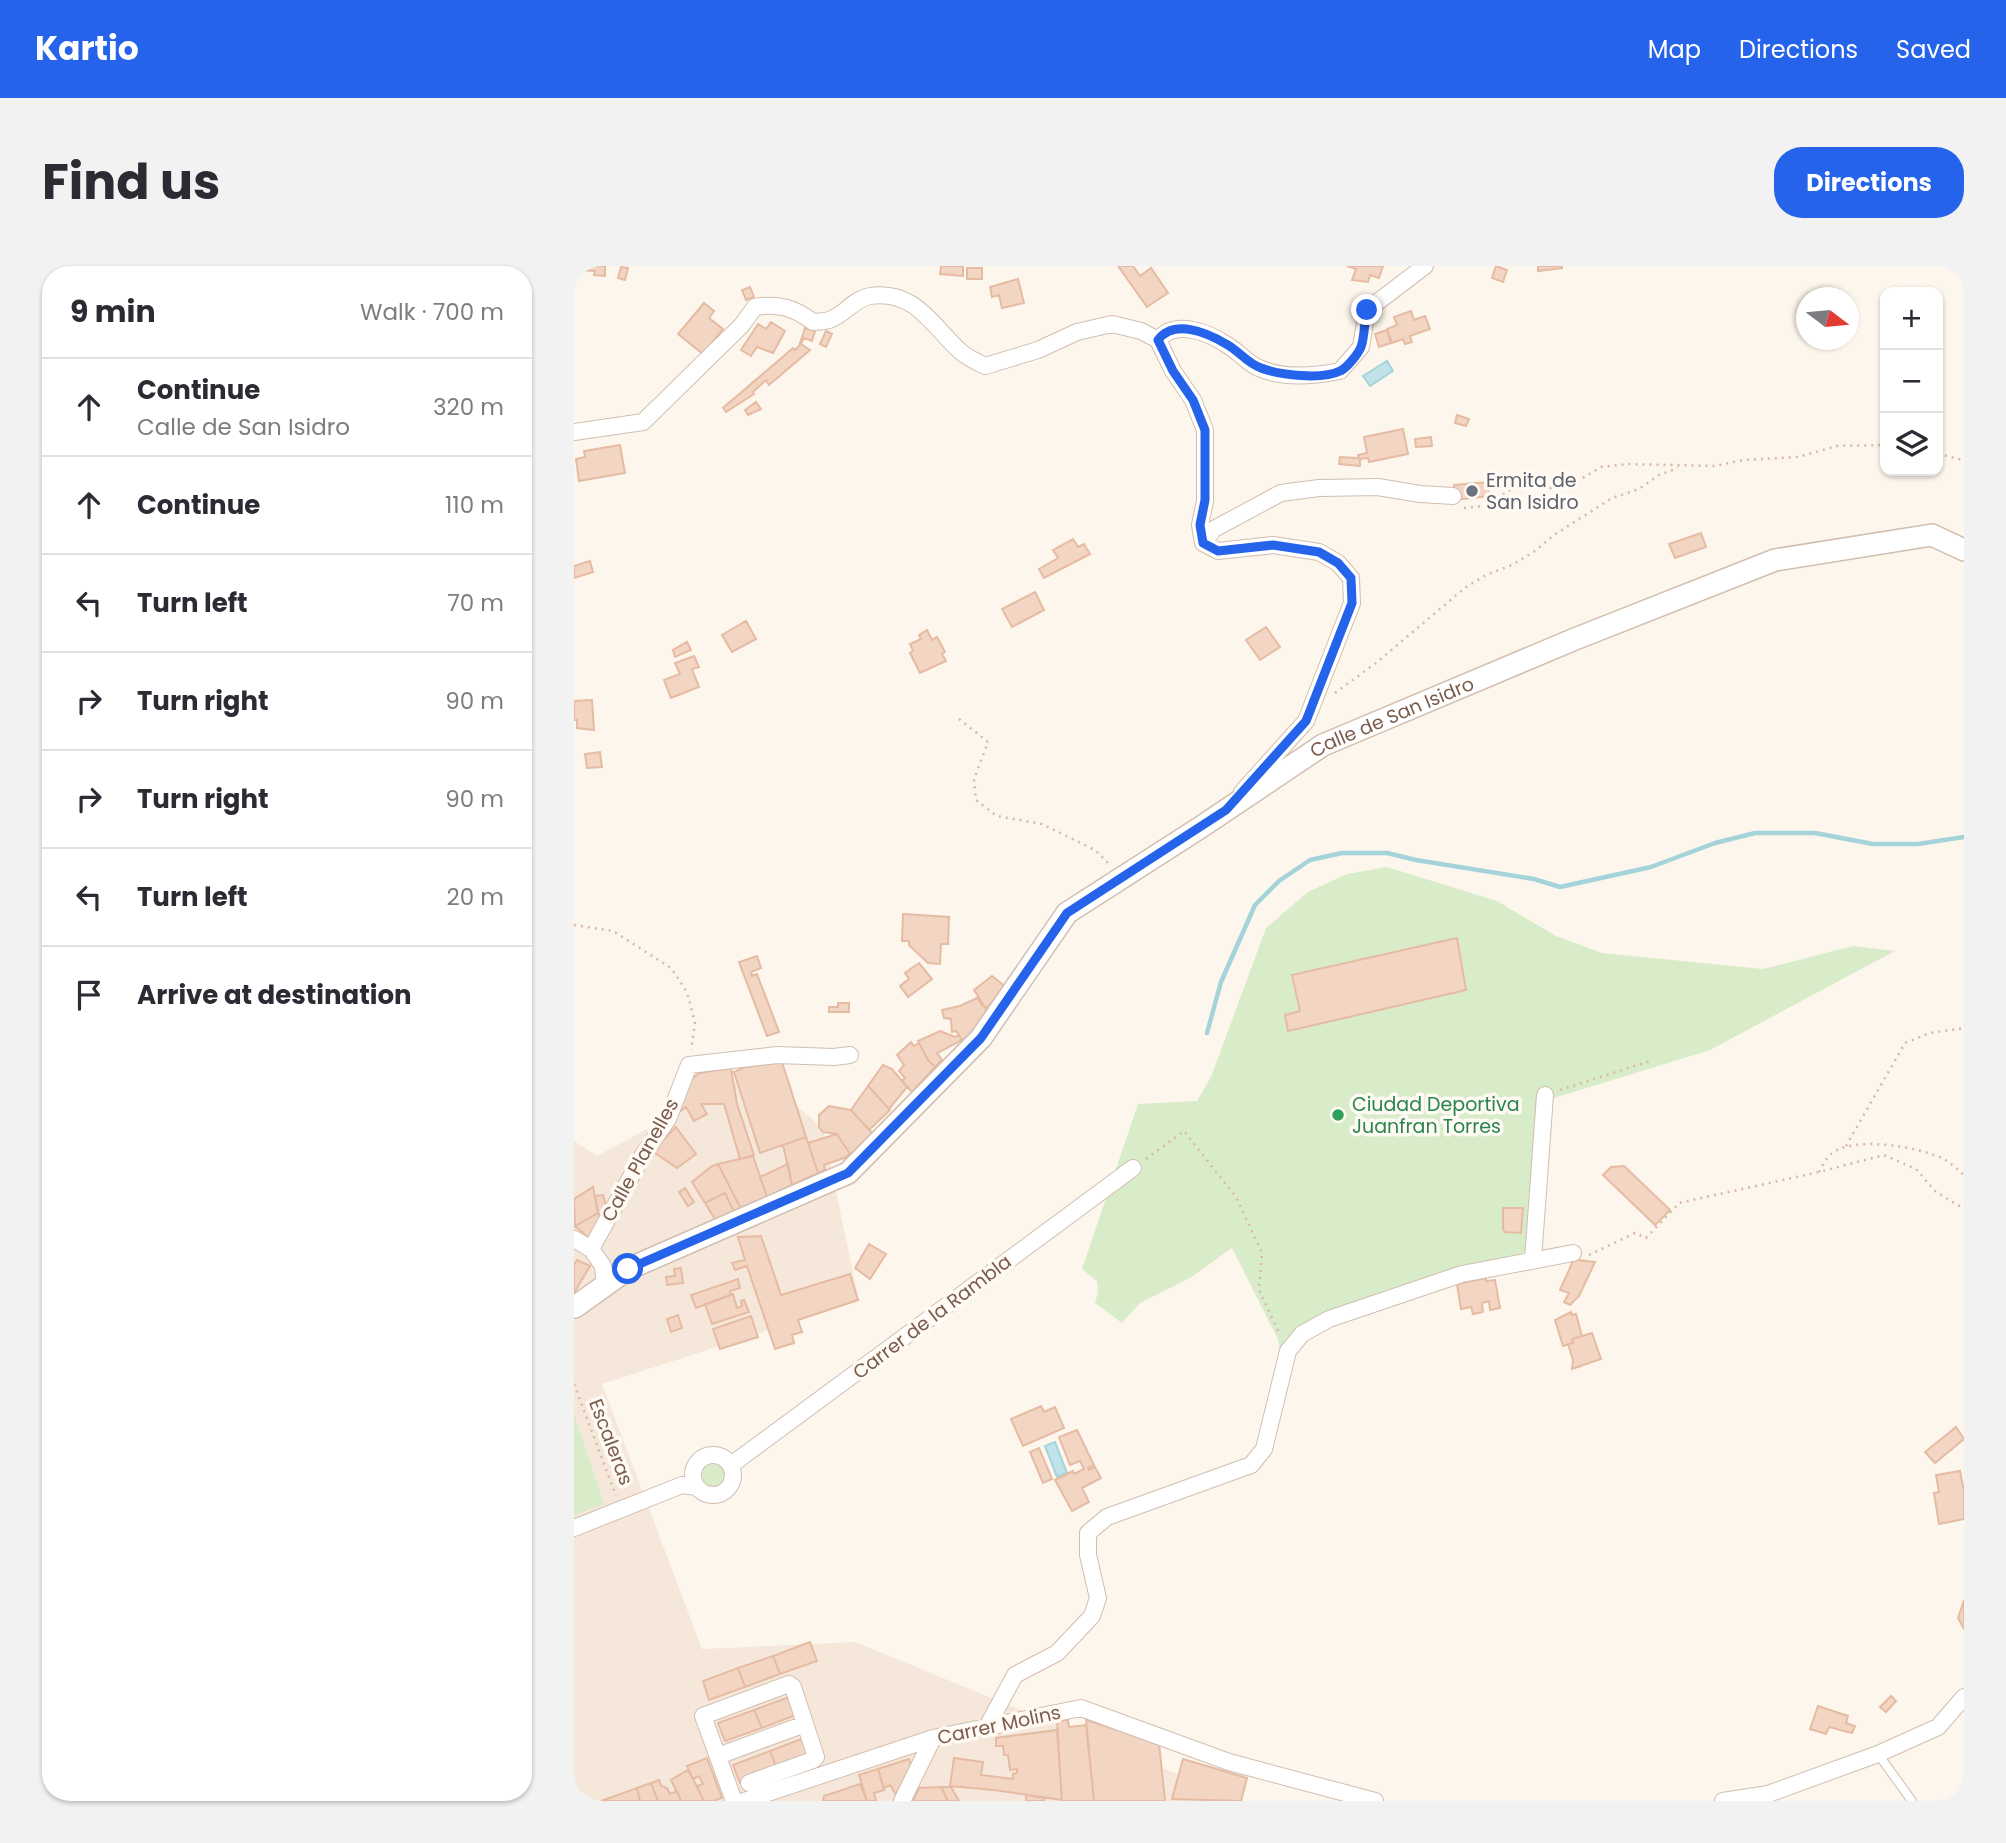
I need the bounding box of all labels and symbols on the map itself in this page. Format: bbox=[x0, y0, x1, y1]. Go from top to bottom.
north arrow bbox=[1796, 287, 1859, 350]
route end bbox=[1351, 294, 1382, 325]
place label: Ermita de San Isidro bbox=[1486, 467, 1579, 516]
marker: Ermita de San Isidro bbox=[1464, 483, 1480, 499]
street label: Calle de San Isidro bbox=[1304, 670, 1478, 764]
place label: Ciudad Deportiva Juanfran Torres bbox=[1352, 1091, 1520, 1140]
street label: Calle Planelles bbox=[595, 1093, 685, 1227]
marker: Ciudad Deportiva Juanfran Torres bbox=[1330, 1107, 1346, 1123]
street label: Carrer de la Rambla bbox=[847, 1248, 1017, 1386]
route start bbox=[612, 1253, 643, 1284]
street label: Escaleras bbox=[582, 1395, 640, 1489]
street label: Carrer Molins bbox=[935, 1699, 1063, 1751]

